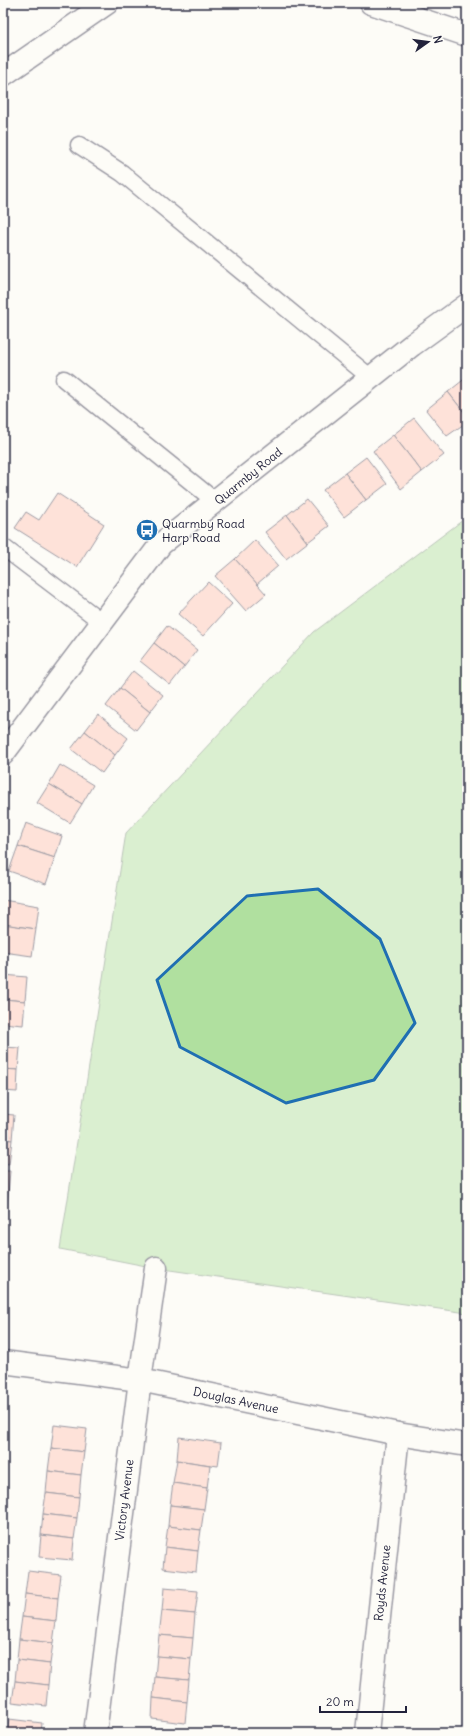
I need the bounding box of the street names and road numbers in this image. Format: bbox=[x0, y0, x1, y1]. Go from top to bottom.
street label: Quarmby Road bbox=[211, 444, 285, 508]
street label: Douglas Avenue bbox=[192, 1384, 280, 1416]
street label: Victory Avenue bbox=[112, 1458, 136, 1542]
street label: Royds Avenue bbox=[371, 1544, 393, 1622]

